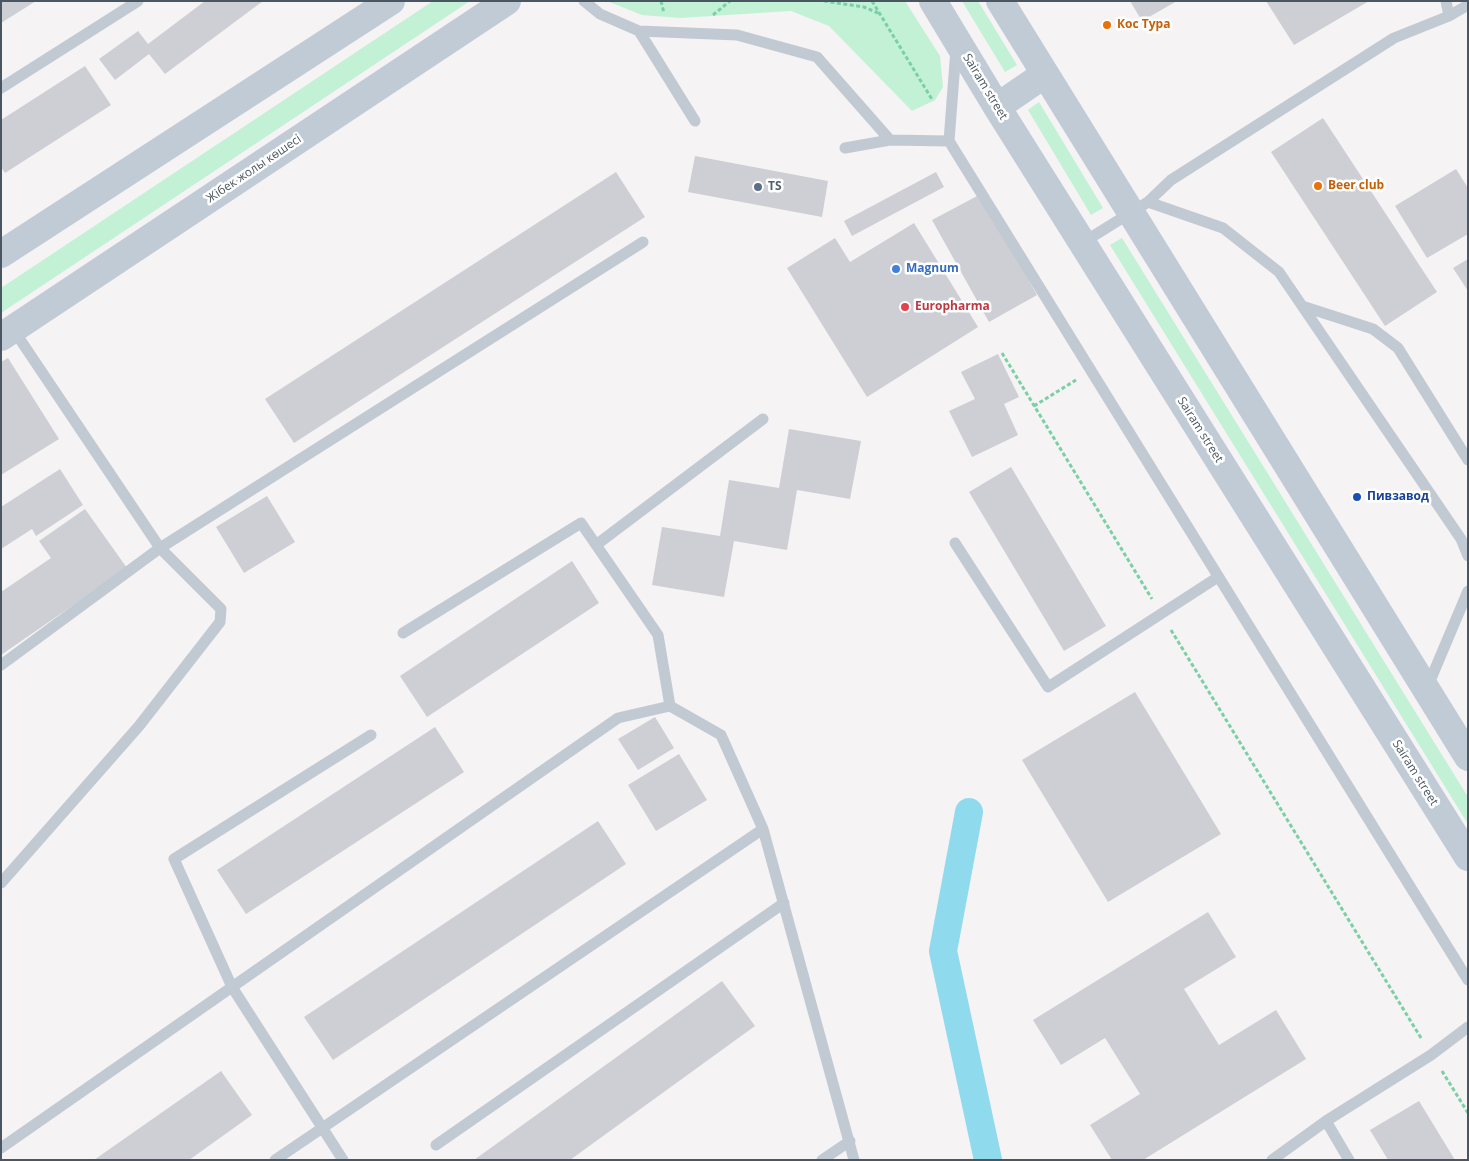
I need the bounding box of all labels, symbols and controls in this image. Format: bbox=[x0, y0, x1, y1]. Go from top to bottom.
place label: Кос Тура bbox=[1117, 18, 1170, 32]
marker: Кос Тура bbox=[1101, 19, 1113, 31]
street label: Sairam street bbox=[960, 51, 1010, 123]
street label: Жібек жолы көшесі bbox=[204, 132, 304, 206]
place label: Beer club bbox=[1328, 179, 1384, 193]
place label: TS bbox=[768, 180, 782, 194]
marker: Beer club bbox=[1312, 180, 1324, 192]
marker: TS bbox=[752, 181, 764, 193]
place label: Magnum bbox=[906, 262, 959, 276]
marker: Magnum bbox=[890, 263, 902, 275]
place label: Europharma bbox=[915, 300, 990, 314]
marker: Europharma bbox=[899, 301, 911, 313]
street label: Sairam street bbox=[1174, 394, 1226, 466]
place label: Пивзавод bbox=[1367, 490, 1429, 504]
marker: Пивзавод bbox=[1351, 491, 1363, 503]
street label: Sairam street bbox=[1389, 737, 1441, 809]

